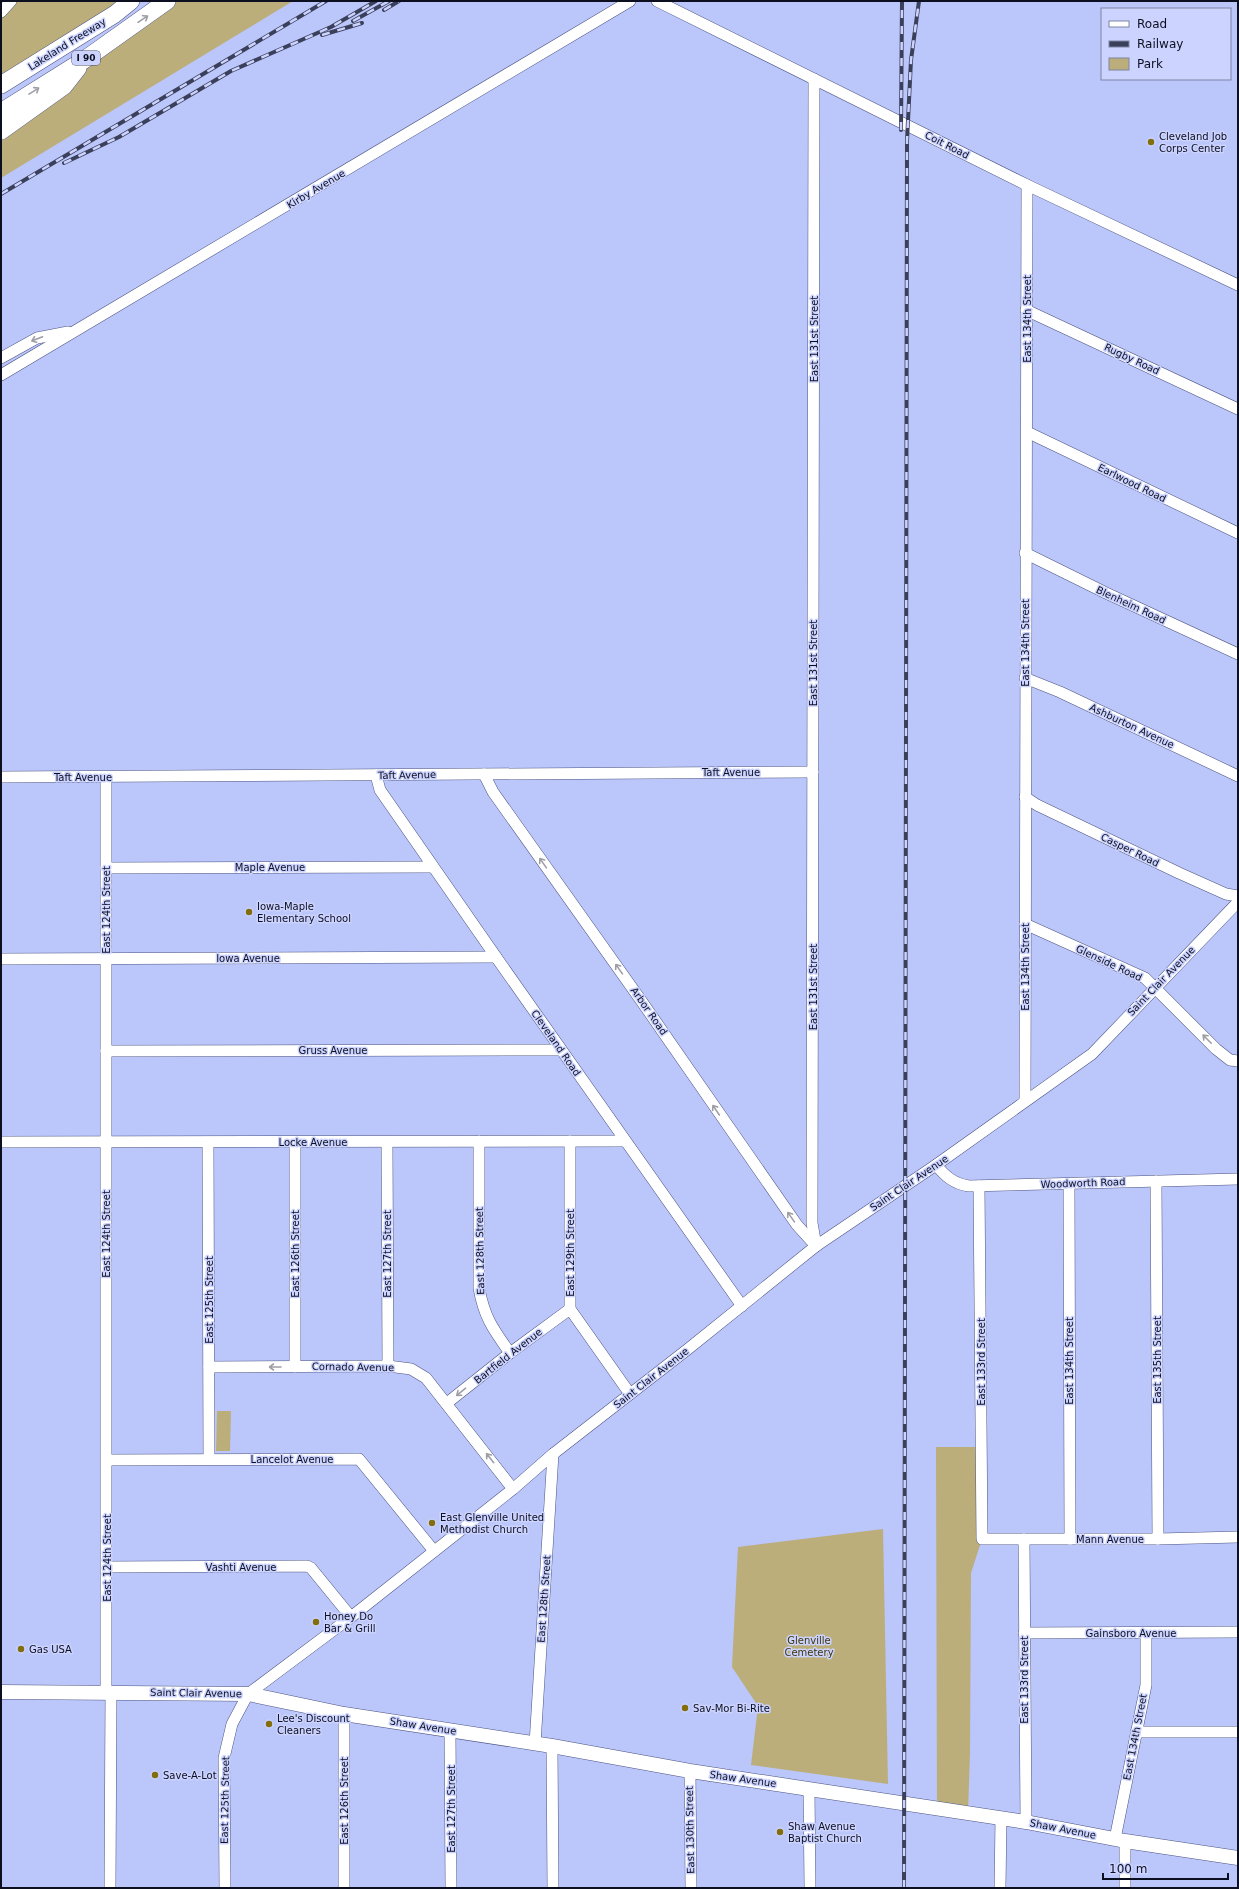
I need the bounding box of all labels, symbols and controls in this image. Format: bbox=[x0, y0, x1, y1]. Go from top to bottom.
legend bbox=[1101, 8, 1231, 80]
one-way arrow bbox=[137, 15, 148, 24]
street label: Lakeland Freeway bbox=[26, 16, 108, 72]
text: Road bbox=[1137, 17, 1167, 31]
text: Railway bbox=[1137, 37, 1183, 51]
road number: I 90 bbox=[72, 51, 100, 65]
text: Park bbox=[1137, 57, 1163, 71]
one-way arrow bbox=[28, 87, 39, 95]
street label: Coit Road bbox=[923, 129, 971, 161]
place label: Cleveland Job Corps Center bbox=[1159, 131, 1227, 154]
marker: Cleveland Job Corps Center bbox=[1146, 137, 1156, 147]
street label: Kirby Avenue bbox=[285, 167, 347, 211]
street label: East 134th Street bbox=[1022, 275, 1033, 363]
street label: East 131st Street bbox=[809, 296, 820, 382]
one-way arrow bbox=[31, 336, 43, 344]
street label: Rugby Road bbox=[1103, 341, 1161, 377]
street label: Earlwood Road bbox=[1096, 462, 1168, 504]
street label: Blenheim Road bbox=[1094, 584, 1168, 626]
street label: East 134th Street bbox=[1020, 599, 1031, 687]
street label: East 131st Street bbox=[808, 620, 819, 706]
street label: Ashburton Avenue bbox=[1088, 702, 1176, 750]
street label: Taft Avenue bbox=[701, 767, 760, 778]
street label: Taft Avenue bbox=[377, 769, 436, 781]
street label: Taft Avenue bbox=[53, 772, 112, 783]
street label: Casper Road bbox=[1099, 831, 1161, 869]
one-way arrow bbox=[539, 857, 547, 868]
street label: Maple Avenue bbox=[235, 862, 305, 873]
street label: East 124th Street bbox=[101, 866, 112, 954]
place label: Iowa-Maple Elementary School bbox=[257, 901, 351, 924]
marker: Iowa-Maple Elementary School bbox=[244, 907, 254, 917]
street label: East 134th Street bbox=[1020, 923, 1031, 1011]
street label: Glenside Road bbox=[1074, 943, 1144, 983]
street label: East 131st Street bbox=[808, 944, 819, 1030]
street label: Saint Clair Avenue bbox=[1125, 944, 1197, 1018]
street label: Iowa Avenue bbox=[216, 953, 280, 964]
one-way arrow bbox=[615, 963, 623, 974]
street label: Arbor Road bbox=[628, 985, 670, 1037]
street label: Cleveland Road bbox=[529, 1008, 583, 1078]
one-way arrow bbox=[1202, 1034, 1212, 1044]
street label: Gruss Avenue bbox=[299, 1045, 367, 1056]
one-way arrow bbox=[712, 1105, 720, 1116]
street label: Locke Avenue bbox=[279, 1137, 347, 1148]
street label: Saint Clair Avenue bbox=[868, 1153, 950, 1213]
street label: Woodworth Road bbox=[1040, 1176, 1126, 1190]
street label: East 124th Street bbox=[101, 1190, 112, 1278]
street label: East 128th Street bbox=[474, 1207, 486, 1295]
street label: East 129th Street bbox=[565, 1209, 576, 1297]
street label: East 126th Street bbox=[290, 1210, 301, 1298]
street label: East 127th Street bbox=[382, 1210, 393, 1298]
one-way arrow bbox=[787, 1212, 795, 1223]
street label: East 125th Street bbox=[204, 1256, 215, 1344]
street label: East 135th Street bbox=[1152, 1316, 1163, 1404]
street label: East 134th Street bbox=[1064, 1317, 1075, 1405]
street label: East 133rd Street bbox=[976, 1318, 987, 1406]
street label: Bartfield Avenue bbox=[472, 1326, 544, 1386]
street label: Saint Clair Avenue bbox=[611, 1345, 691, 1411]
street label: Cornado Avenue bbox=[312, 1361, 394, 1373]
one-way arrow bbox=[269, 1363, 282, 1371]
one-way arrow bbox=[456, 1388, 466, 1397]
one-way arrow bbox=[485, 1452, 494, 1463]
street label: Lancelot Avenue bbox=[251, 1454, 333, 1465]
place label: East Glenville United Methodist Church bbox=[440, 1512, 544, 1535]
street label: East 124th Street bbox=[102, 1514, 113, 1602]
marker: East Glenville United Methodist Church bbox=[427, 1518, 437, 1528]
street label: Mann Avenue bbox=[1076, 1534, 1144, 1545]
street label: East 128th Street bbox=[535, 1555, 553, 1643]
street label: Vashti Avenue bbox=[206, 1562, 276, 1573]
place label: Honey Do Bar & Grill bbox=[324, 1611, 375, 1634]
marker: Honey Do Bar & Grill bbox=[311, 1617, 321, 1627]
street label: Gainsboro Avenue bbox=[1085, 1628, 1177, 1639]
park label: Glenville Cemetery bbox=[784, 1635, 834, 1658]
street label: East 133rd Street bbox=[1019, 1636, 1030, 1724]
marker: Gas USA bbox=[16, 1644, 26, 1654]
place label: Gas USA bbox=[29, 1644, 72, 1655]
street label: Saint Clair Avenue bbox=[150, 1687, 242, 1699]
street label: East 134th Street bbox=[1121, 1693, 1149, 1781]
marker: Sav-Mor Bi-Rite bbox=[680, 1703, 690, 1713]
place label: Sav-Mor Bi-Rite bbox=[693, 1703, 770, 1714]
place label: Lee's Discount Cleaners bbox=[277, 1713, 350, 1736]
street label: Shaw Avenue bbox=[389, 1715, 457, 1737]
marker: Lee's Discount Cleaners bbox=[264, 1719, 274, 1729]
street label: East 125th Street bbox=[219, 1756, 231, 1844]
street label: East 126th Street bbox=[339, 1757, 350, 1845]
street label: East 127th Street bbox=[446, 1765, 457, 1853]
street label: Shaw Avenue bbox=[709, 1769, 777, 1789]
marker: Save-A-Lot bbox=[150, 1770, 160, 1780]
place label: Save-A-Lot bbox=[163, 1770, 217, 1781]
street label: East 130th Street bbox=[684, 1786, 696, 1874]
street label: Shaw Avenue bbox=[1029, 1817, 1097, 1841]
place label: Shaw Avenue Baptist Church bbox=[788, 1821, 862, 1844]
marker: Shaw Avenue Baptist Church bbox=[775, 1827, 785, 1837]
scale bar bbox=[1103, 1855, 1228, 1881]
text: 100 m bbox=[1109, 1862, 1147, 1876]

